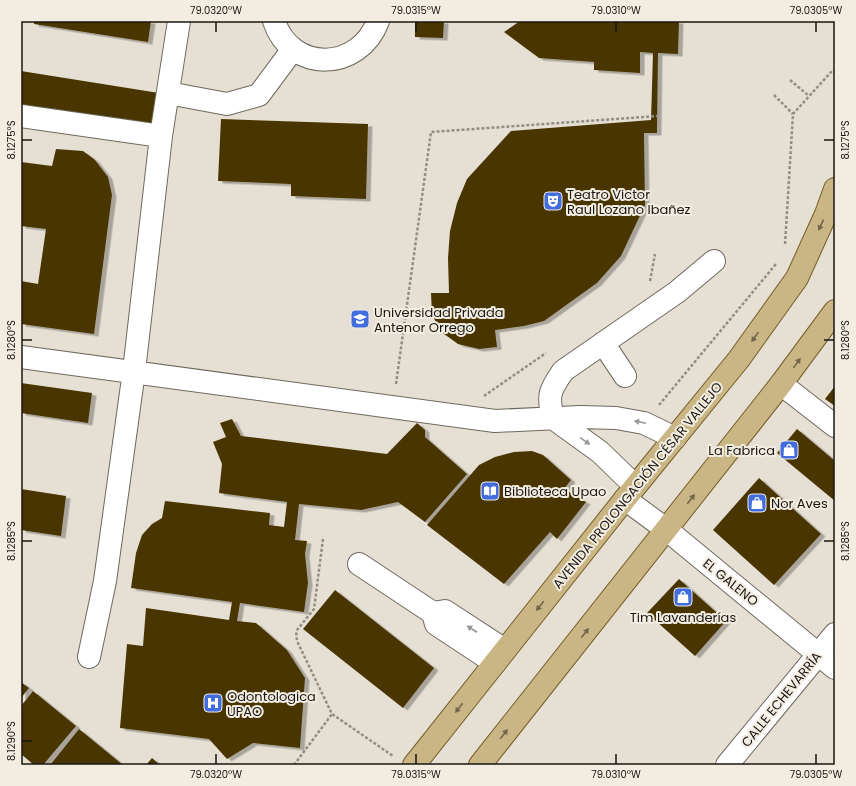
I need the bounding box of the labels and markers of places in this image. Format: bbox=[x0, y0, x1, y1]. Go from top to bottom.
place label: Teatro Victor Raul Lozano Ibañez bbox=[567, 185, 691, 219]
theatre icon: Teatro Victor Raul Lozano Ibañez bbox=[542, 190, 564, 212]
place label: Universidad Privada Antenor Orrego bbox=[374, 303, 504, 337]
school or university icon: Universidad Privada Antenor Orrego bbox=[349, 308, 371, 330]
shop icon: La Fabrica bbox=[778, 439, 800, 461]
place label: La Fabrica bbox=[708, 441, 775, 460]
library icon: Biblioteca Upao bbox=[479, 480, 501, 502]
place label: Biblioteca Upao bbox=[504, 482, 606, 501]
shop icon: Nor Aves bbox=[746, 492, 768, 514]
place label: Nor Aves bbox=[771, 494, 828, 513]
shop icon: Tim Lavanderías bbox=[672, 586, 694, 608]
place label: Tim Lavanderías bbox=[630, 608, 736, 627]
place label: Odontologica UPAO bbox=[227, 687, 316, 721]
hospital icon: Odontologica UPAO bbox=[202, 692, 224, 714]

